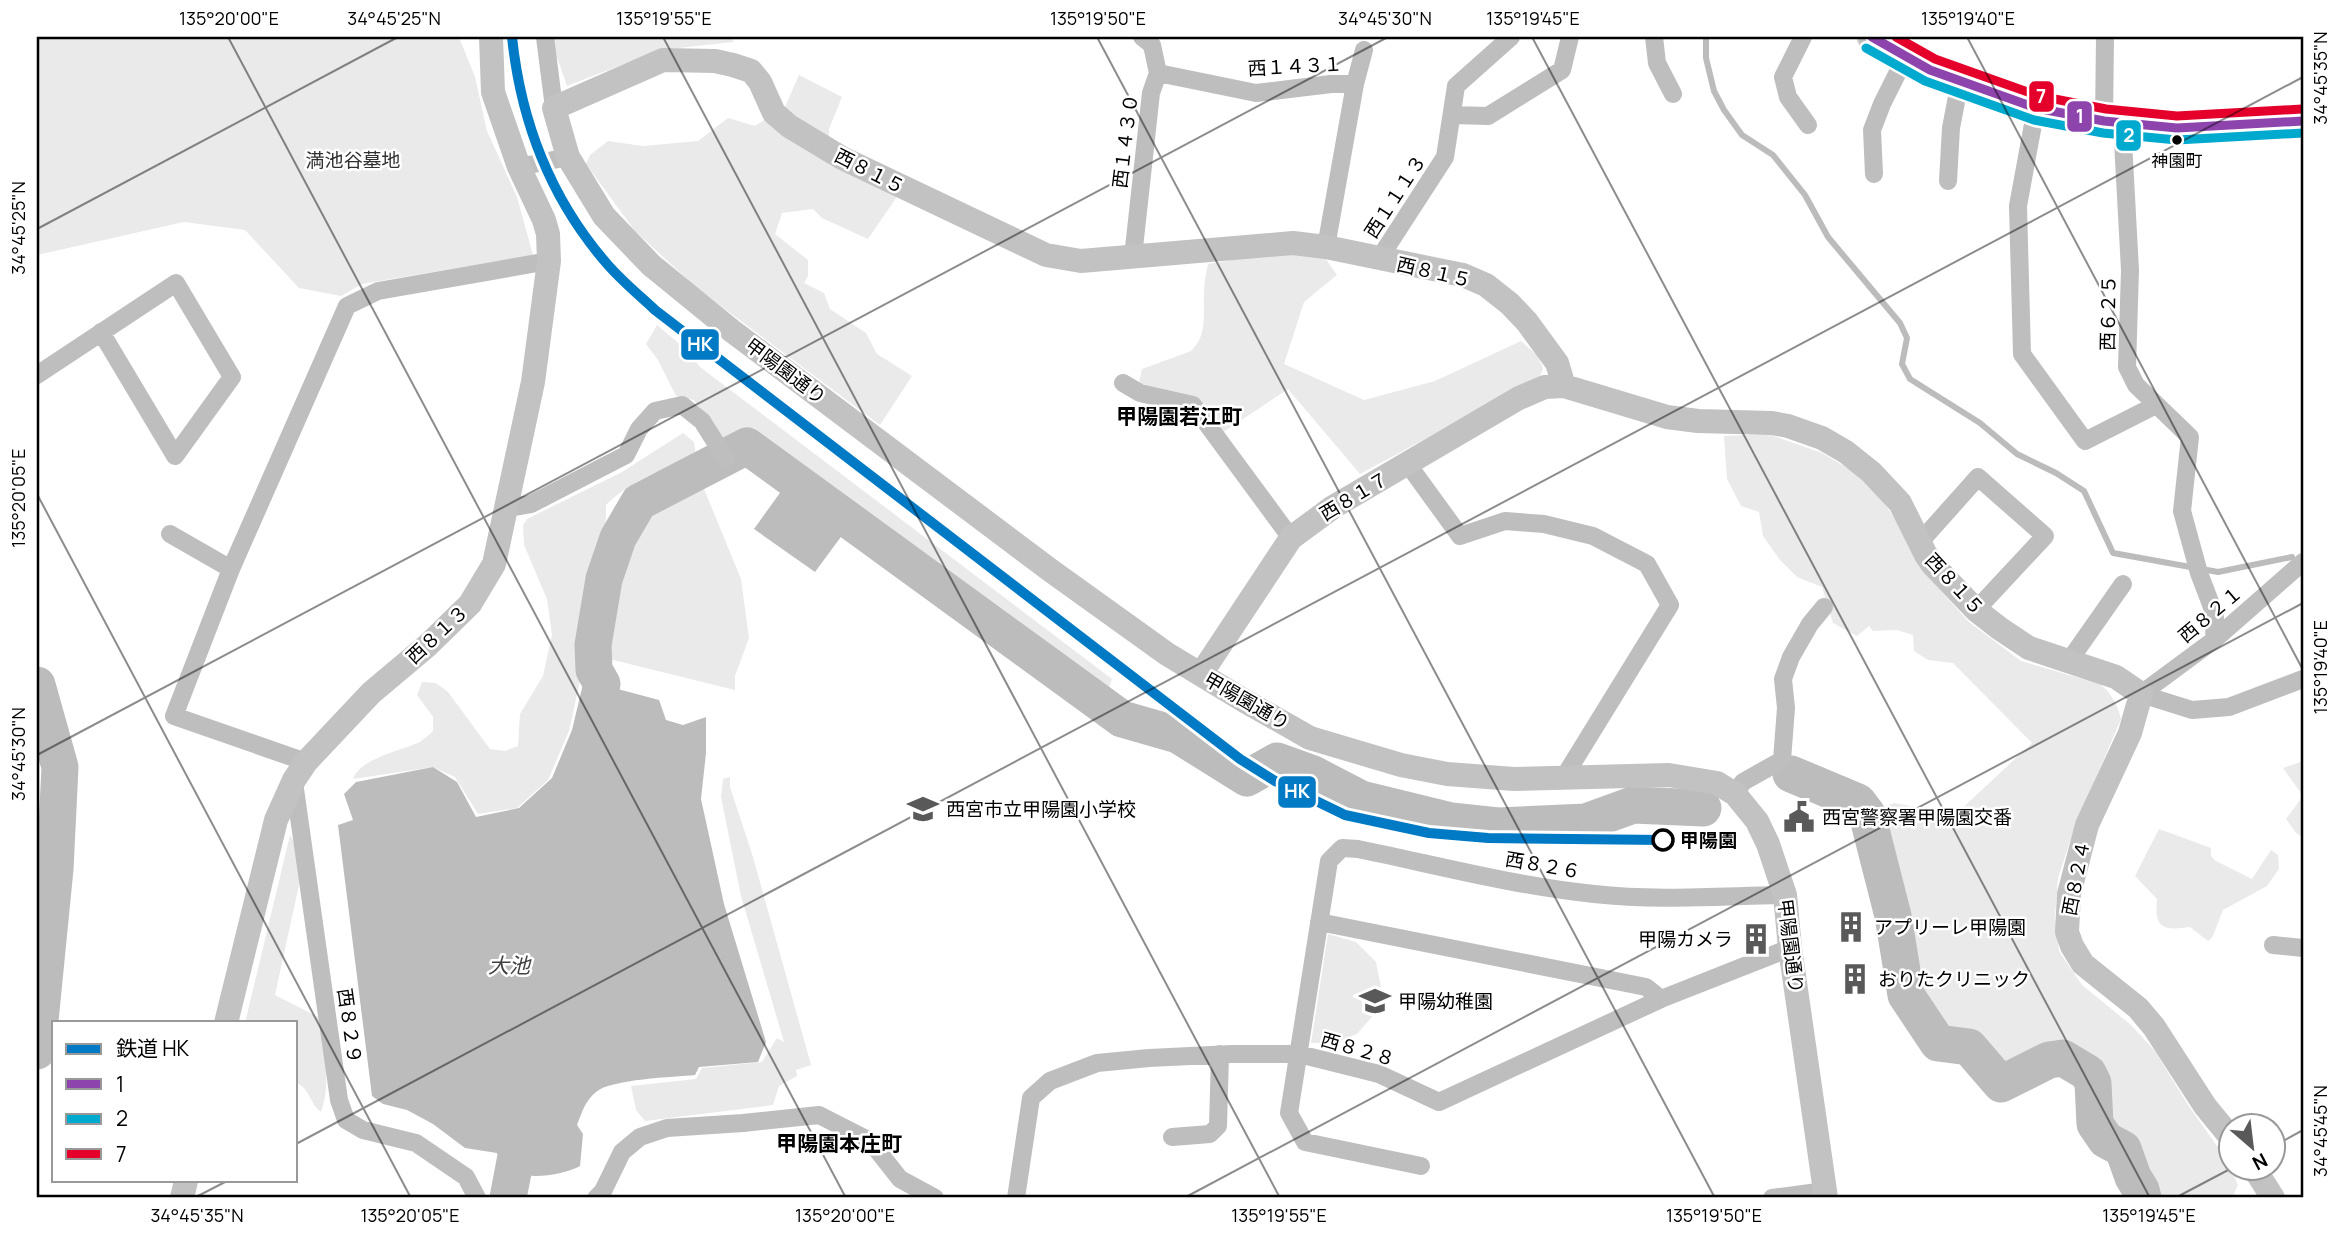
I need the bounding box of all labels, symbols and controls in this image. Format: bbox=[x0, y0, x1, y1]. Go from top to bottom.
text: 135°20'00"E bbox=[179, 6, 279, 30]
text: 34°45'25"N bbox=[347, 6, 441, 30]
text: 135°19'55"E bbox=[616, 6, 712, 30]
text: 135°19'50"E bbox=[1050, 6, 1146, 30]
text: 34°45'30"N bbox=[1338, 6, 1432, 30]
text: 135°19'45"E bbox=[1486, 6, 1580, 30]
text: 135°19'40"E bbox=[1921, 6, 2015, 30]
text: 34°45'35"N bbox=[2308, 31, 2332, 125]
street label: 西１４３１ bbox=[1247, 51, 1343, 81]
line badge: 7 bbox=[2028, 80, 2055, 113]
text: 7 bbox=[2036, 83, 2046, 109]
street label: 西１４３０ bbox=[1106, 92, 1144, 190]
line badge: 1 bbox=[2066, 100, 2093, 133]
text: 1 bbox=[2076, 103, 2084, 129]
line badge: 2 bbox=[2115, 119, 2142, 152]
text: 2 bbox=[2123, 122, 2135, 148]
marker: 神園町 bbox=[2170, 133, 2184, 147]
street label: 西８１５ bbox=[830, 142, 910, 200]
park label: 満池谷墓地 bbox=[305, 147, 401, 173]
street label: 西１１１３ bbox=[1358, 149, 1432, 243]
place label: 神園町 bbox=[2152, 149, 2203, 172]
text: 34°45'25"N bbox=[6, 181, 30, 275]
street label: 西８１５ bbox=[1394, 251, 1474, 293]
street label: 西６２５ bbox=[2094, 275, 2122, 351]
line badge: HK bbox=[680, 328, 720, 361]
text: HK bbox=[687, 331, 714, 357]
street label: 甲陽園通り bbox=[740, 332, 832, 410]
district label: 甲陽園若江町 bbox=[1116, 402, 1242, 430]
text: 135°20'05"E bbox=[6, 448, 30, 548]
street label: 西８１７ bbox=[1315, 465, 1393, 527]
street label: 西８１５ bbox=[1920, 547, 1990, 621]
street label: 西８２１ bbox=[2173, 580, 2247, 648]
street label: 西８１３ bbox=[400, 599, 474, 669]
text: 135°19'40"E bbox=[2308, 620, 2332, 714]
street label: 甲陽園通り bbox=[1199, 666, 1295, 736]
text: 34°45'30"N bbox=[6, 707, 30, 801]
line badge: HK bbox=[1277, 775, 1317, 809]
text: HK bbox=[1284, 778, 1311, 804]
school or university icon: 西宮市立甲陽園小学校 bbox=[906, 792, 940, 826]
place label: 西宮市立甲陽園小学校 bbox=[946, 796, 1136, 822]
public building icon: 西宮警察署甲陽園交番 bbox=[1782, 800, 1816, 834]
place label: 西宮警察署甲陽園交番 bbox=[1822, 804, 2012, 830]
place label: 甲陽園 bbox=[1680, 827, 1737, 853]
marker: 甲陽園 bbox=[1652, 829, 1674, 851]
street label: 西８２４ bbox=[2056, 838, 2096, 918]
street label: 西８２６ bbox=[1503, 846, 1583, 884]
street label: 甲陽園通り bbox=[1772, 897, 1810, 995]
building icon: アプリーレ甲陽園 bbox=[1834, 910, 1868, 944]
place label: アプリーレ甲陽園 bbox=[1874, 914, 2026, 940]
building icon: 甲陽カメラ bbox=[1739, 922, 1773, 956]
place label: 甲陽カメラ bbox=[1638, 926, 1733, 952]
water label: 大池 bbox=[488, 951, 532, 979]
building icon: おりたクリニック bbox=[1838, 962, 1872, 996]
place label: おりたクリニック bbox=[1878, 966, 2030, 992]
school or university icon: 甲陽幼稚園 bbox=[1358, 984, 1392, 1018]
street label: 西８２９ bbox=[332, 987, 368, 1065]
place label: 甲陽幼稚園 bbox=[1398, 988, 1493, 1014]
legend bbox=[52, 1021, 298, 1182]
street label: 西８２８ bbox=[1318, 1026, 1398, 1072]
text: 鉄道 HK bbox=[116, 1034, 190, 1062]
text: 1 bbox=[116, 1070, 124, 1098]
text: 34°45'45"N bbox=[2308, 1085, 2332, 1177]
text: 2 bbox=[116, 1104, 128, 1132]
north arrow bbox=[2218, 1112, 2288, 1182]
district label: 甲陽園本庄町 bbox=[776, 1129, 902, 1157]
text: 7 bbox=[116, 1140, 127, 1168]
text: N bbox=[2248, 1147, 2272, 1177]
text: 34°45'35"N bbox=[150, 1203, 244, 1227]
text: 135°20'05"E bbox=[360, 1203, 460, 1227]
text: 135°20'00"E bbox=[795, 1203, 895, 1227]
text: 135°19'55"E bbox=[1231, 1203, 1327, 1227]
text: 135°19'50"E bbox=[1666, 1203, 1762, 1227]
text: 135°19'45"E bbox=[2102, 1203, 2196, 1227]

